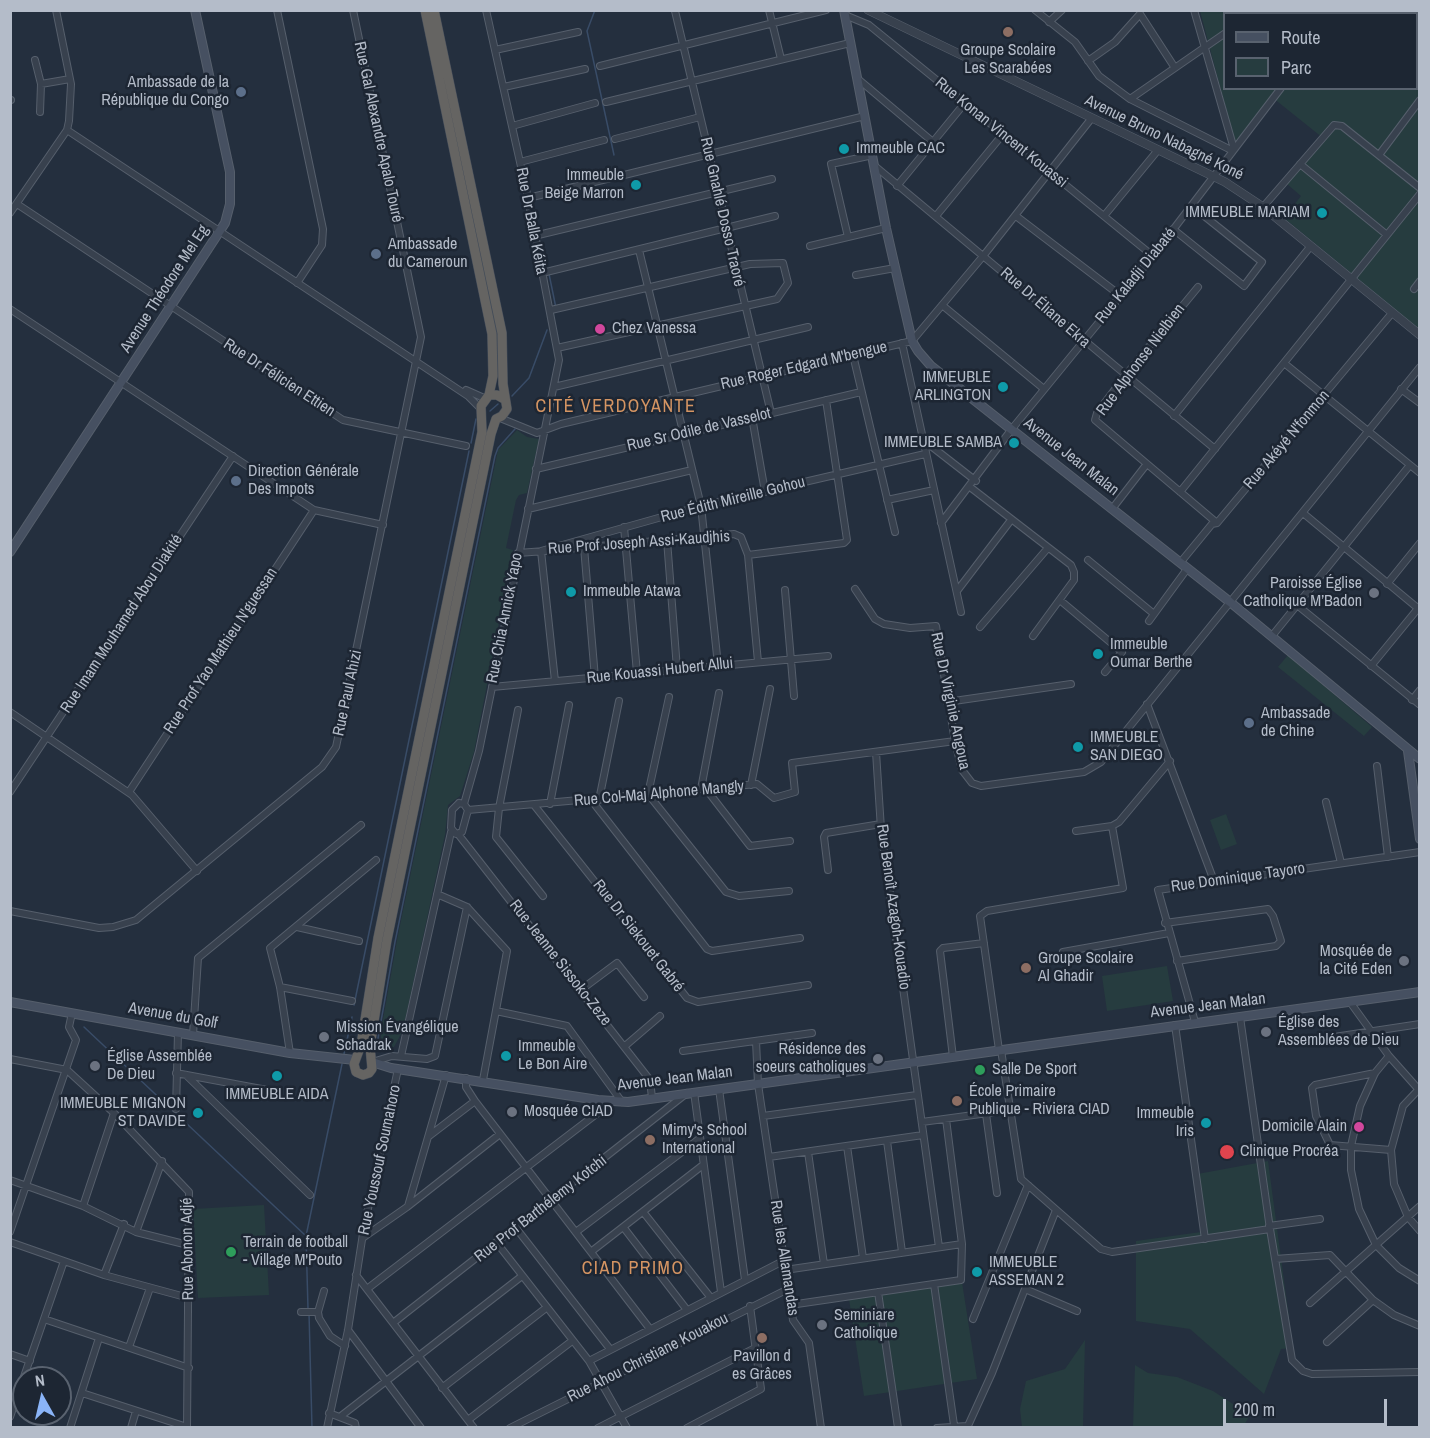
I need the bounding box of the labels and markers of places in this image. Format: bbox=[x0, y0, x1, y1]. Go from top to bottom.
marker: Groupe Scolaire Les Scarabées bbox=[1001, 25, 1015, 39]
place label: Groupe Scolaire Les Scarabées bbox=[960, 41, 1056, 79]
place label: Ambassade de la République du Congo bbox=[101, 73, 229, 111]
marker: Ambassade de la République du Congo bbox=[234, 85, 248, 99]
place label: Immeuble CAC bbox=[856, 139, 945, 159]
marker: Immeuble CAC bbox=[837, 142, 851, 156]
place label: Immeuble Beige Marron bbox=[545, 166, 624, 204]
marker: Immeuble Beige Marron bbox=[629, 178, 643, 192]
place label: IMMEUBLE MARIAM bbox=[1185, 203, 1310, 223]
marker: IMMEUBLE MARIAM bbox=[1315, 206, 1329, 220]
place label: Ambassade du Cameroun bbox=[388, 235, 467, 273]
marker: Ambassade du Cameroun bbox=[369, 247, 383, 261]
place label: Chez Vanessa bbox=[612, 319, 696, 339]
marker: Chez Vanessa bbox=[593, 322, 607, 336]
place label: IMMEUBLE ARLINGTON bbox=[915, 368, 991, 406]
marker: IMMEUBLE ARLINGTON bbox=[996, 380, 1010, 394]
place label: IMMEUBLE SAMBA bbox=[884, 433, 1002, 453]
marker: IMMEUBLE SAMBA bbox=[1007, 436, 1021, 450]
place label: Direction Générale Des Impots bbox=[248, 462, 359, 500]
marker: Direction Générale Des Impots bbox=[229, 474, 243, 488]
place label: Paroisse Église Catholique M’Badon bbox=[1243, 574, 1362, 612]
place label: Immeuble Atawa bbox=[583, 582, 681, 602]
marker: Immeuble Atawa bbox=[564, 585, 578, 599]
marker: Paroisse Église Catholique M’Badon bbox=[1367, 586, 1381, 600]
place label: Immeuble Oumar Berthe bbox=[1110, 635, 1192, 673]
marker: Immeuble Oumar Berthe bbox=[1091, 647, 1105, 661]
place label: Ambassade de Chine bbox=[1261, 704, 1330, 742]
marker: Ambassade de Chine bbox=[1242, 716, 1256, 730]
place label: IMMEUBLE SAN DIEGO bbox=[1090, 728, 1163, 766]
marker: IMMEUBLE SAN DIEGO bbox=[1071, 740, 1085, 754]
place label: Mosquée de la Cité Eden bbox=[1320, 942, 1392, 980]
place label: Groupe Scolaire Al Ghadir bbox=[1038, 949, 1134, 987]
marker: Mosquée de la Cité Eden bbox=[1397, 954, 1411, 968]
marker: Groupe Scolaire Al Ghadir bbox=[1019, 961, 1033, 975]
place label: Église des Assemblées de Dieu bbox=[1278, 1013, 1399, 1051]
place label: Mission Évangélique Schadrak bbox=[336, 1018, 459, 1056]
marker: Église des Assemblées de Dieu bbox=[1259, 1025, 1273, 1039]
marker: Mission Évangélique Schadrak bbox=[317, 1030, 331, 1044]
place label: Immeuble Le Bon Aire bbox=[518, 1037, 587, 1075]
place label: Résidence des soeurs catholiques bbox=[756, 1040, 866, 1078]
place label: Église Assemblée De Dieu bbox=[107, 1047, 212, 1085]
marker: Immeuble Le Bon Aire bbox=[499, 1049, 513, 1063]
marker: Résidence des soeurs catholiques bbox=[871, 1052, 885, 1066]
marker: Église Assemblée De Dieu bbox=[88, 1059, 102, 1073]
place label: Salle De Sport bbox=[992, 1060, 1077, 1080]
marker: Salle De Sport bbox=[973, 1063, 987, 1077]
marker: IMMEUBLE AIDA bbox=[270, 1069, 284, 1083]
place label: École Primaire Publique - Riviera CIAD bbox=[969, 1082, 1110, 1120]
place label: IMMEUBLE AIDA bbox=[226, 1085, 328, 1105]
place label: IMMEUBLE MIGNON ST DAVIDE bbox=[60, 1094, 186, 1132]
marker: École Primaire Publique - Riviera CIAD bbox=[950, 1094, 964, 1108]
place label: Mosquée CIAD bbox=[524, 1102, 613, 1122]
place label: Immeuble Iris bbox=[1136, 1104, 1194, 1142]
marker: Mosquée CIAD bbox=[505, 1105, 519, 1119]
marker: IMMEUBLE MIGNON ST DAVIDE bbox=[191, 1106, 205, 1120]
marker: Immeuble Iris bbox=[1199, 1116, 1213, 1130]
place label: Domicile Alain bbox=[1262, 1117, 1347, 1137]
marker: Domicile Alain bbox=[1352, 1120, 1366, 1134]
place label: Mimy's School International bbox=[662, 1121, 747, 1159]
marker: Mimy's School International bbox=[643, 1133, 657, 1147]
place label: Clinique Procréa bbox=[1240, 1142, 1338, 1162]
marker: Clinique Procréa bbox=[1218, 1143, 1236, 1161]
place label: Terrain de football - Village M'Pouto bbox=[243, 1233, 348, 1271]
marker: Terrain de football - Village M'Pouto bbox=[224, 1245, 238, 1259]
place label: IMMEUBLE ASSEMAN 2 bbox=[989, 1253, 1064, 1291]
marker: IMMEUBLE ASSEMAN 2 bbox=[970, 1265, 984, 1279]
place label: Seminiare Catholique bbox=[834, 1306, 897, 1344]
marker: Seminiare Catholique bbox=[815, 1318, 829, 1332]
marker: Pavillon d es Grâces bbox=[755, 1331, 769, 1345]
place label: Pavillon d es Grâces bbox=[732, 1347, 792, 1385]

